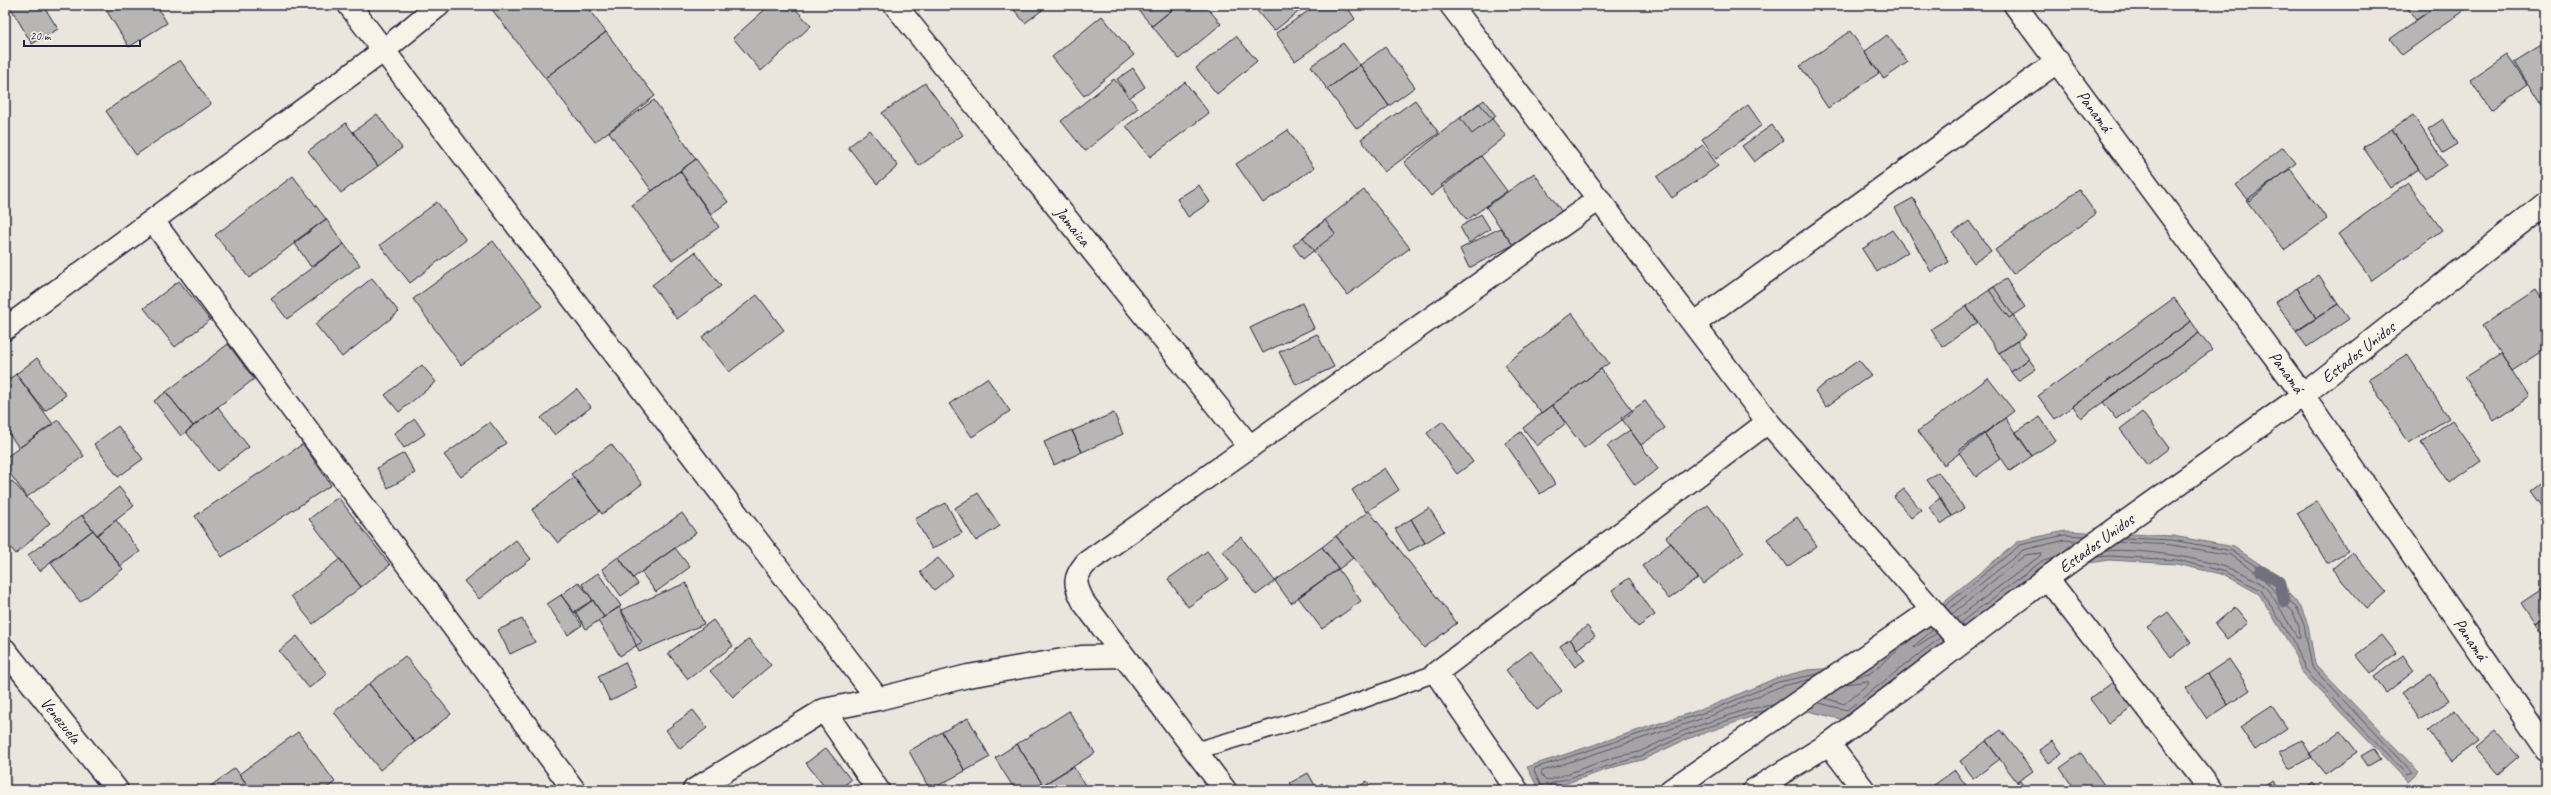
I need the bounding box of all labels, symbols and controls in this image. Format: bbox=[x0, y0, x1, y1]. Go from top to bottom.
scale bar bbox=[24, 22, 140, 48]
text: 20 m bbox=[30, 28, 52, 44]
street label: Panamá bbox=[2072, 86, 2118, 138]
street label: Jamaica bbox=[1050, 201, 1096, 252]
street label: Estados Unidos bbox=[2317, 316, 2401, 388]
street label: Panamá bbox=[2264, 347, 2310, 399]
street label: Estados Unidos bbox=[2055, 508, 2140, 578]
street label: Panamá bbox=[2449, 614, 2493, 666]
street label: Venezuela bbox=[36, 693, 86, 749]

